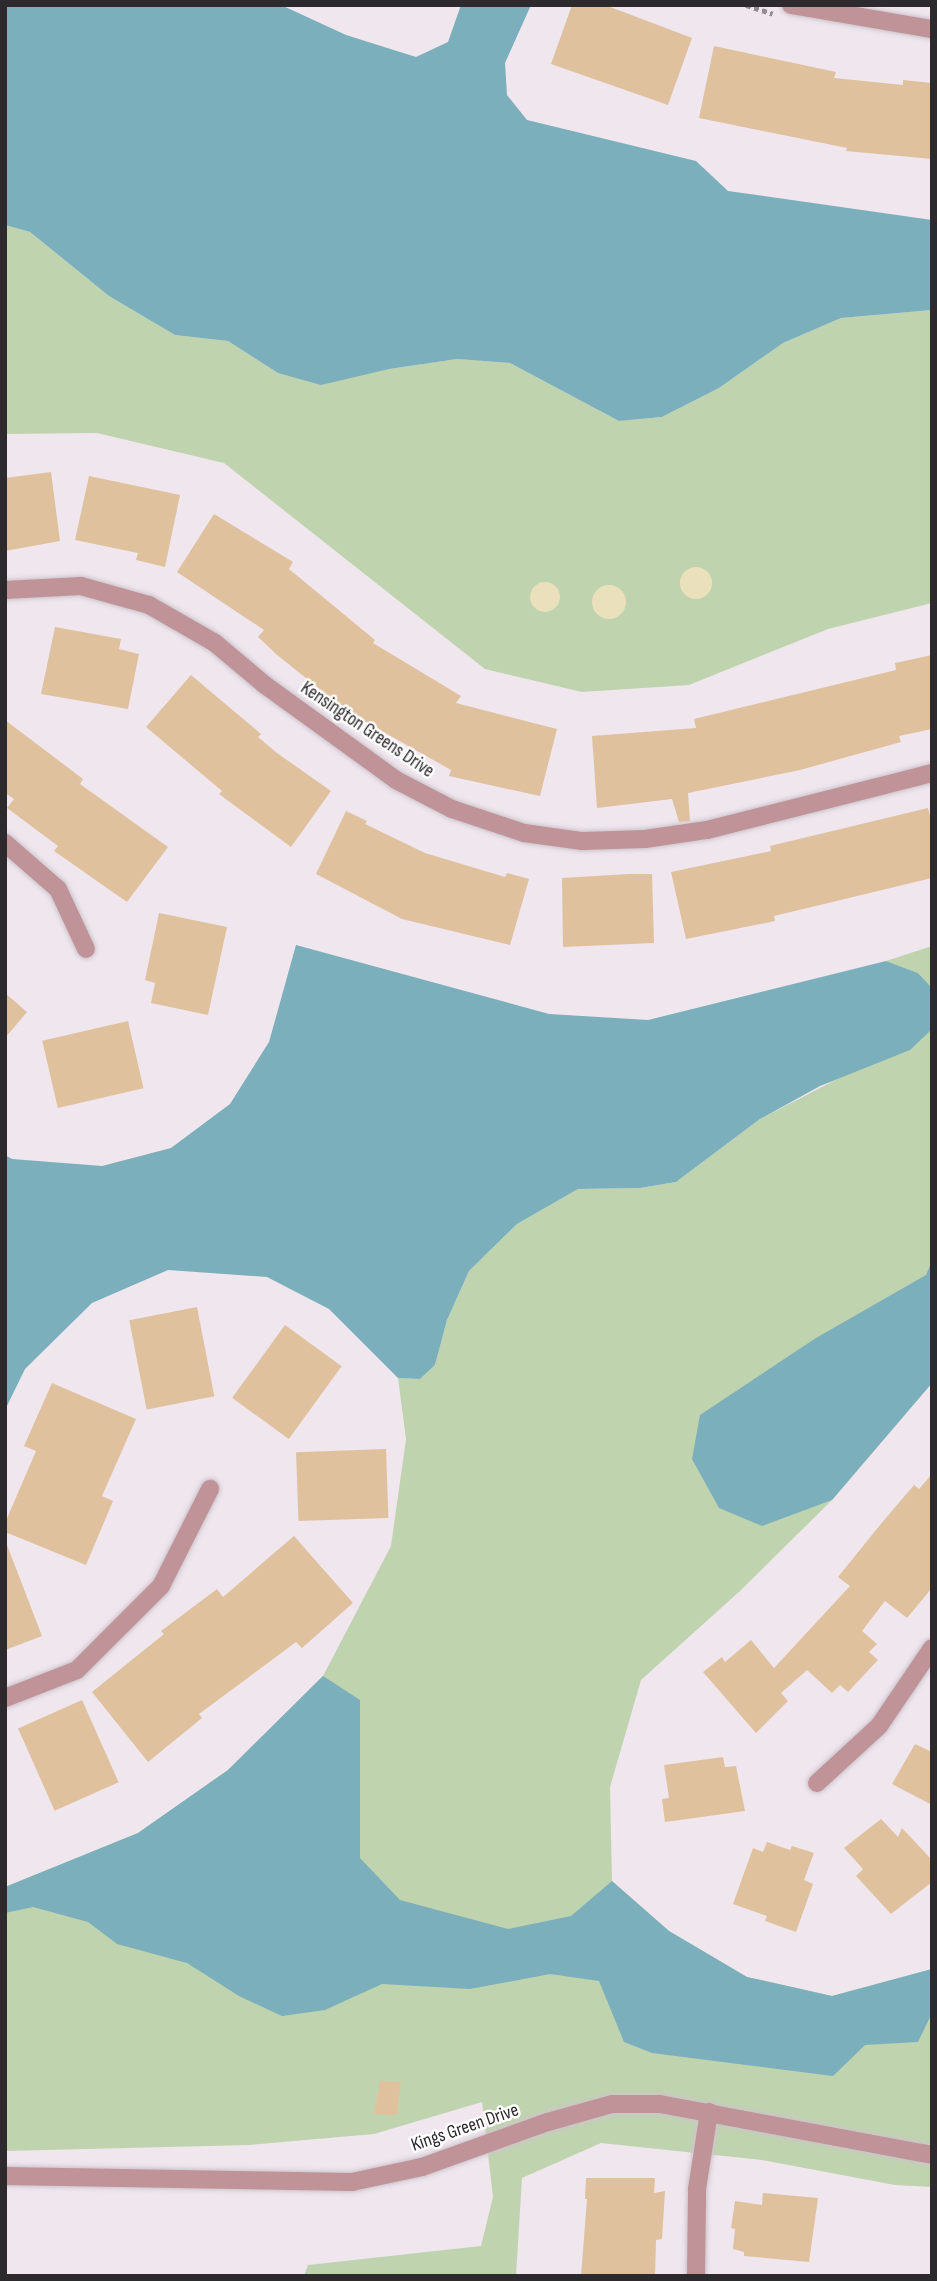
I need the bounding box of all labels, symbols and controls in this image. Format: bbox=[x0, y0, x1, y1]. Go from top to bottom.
street label: Kensington Greens Drive bbox=[296, 677, 438, 783]
street label: Kings Green Drive bbox=[408, 2099, 522, 2157]

